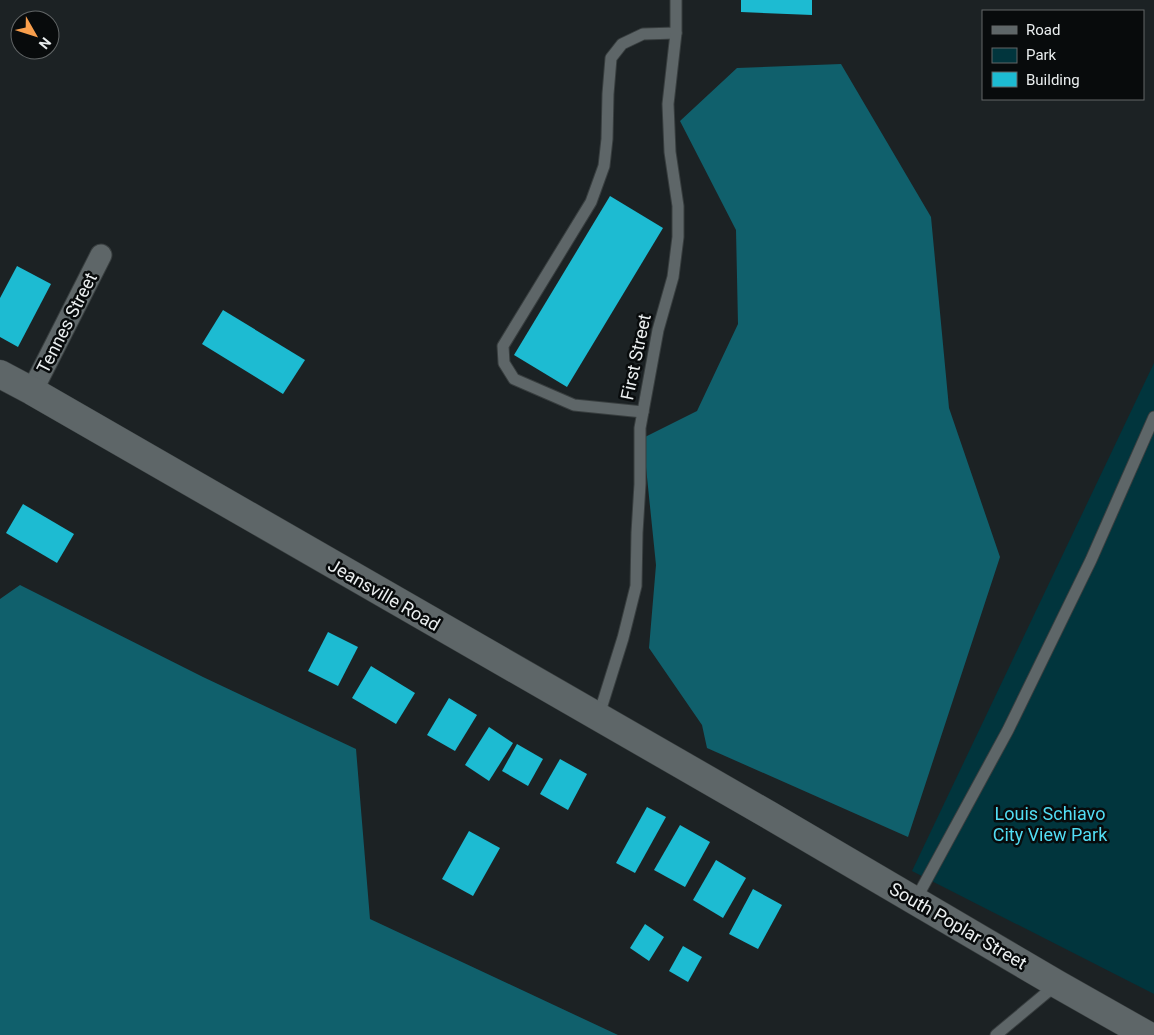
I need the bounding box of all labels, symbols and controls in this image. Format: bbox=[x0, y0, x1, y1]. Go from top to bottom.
north arrow bbox=[10, 10, 60, 60]
legend bbox=[982, 10, 1144, 100]
text: Road bbox=[1026, 21, 1060, 39]
text: N bbox=[36, 34, 54, 52]
text: Park bbox=[1026, 46, 1057, 64]
text: Building bbox=[1026, 71, 1080, 89]
street label: Tennes Street bbox=[32, 269, 101, 377]
street label: First Street bbox=[616, 312, 655, 402]
street label: Jeansville Road bbox=[325, 554, 444, 635]
park label: Louis Schiavo City View Park bbox=[993, 803, 1108, 845]
street label: South Poplar Street bbox=[886, 878, 1031, 973]

